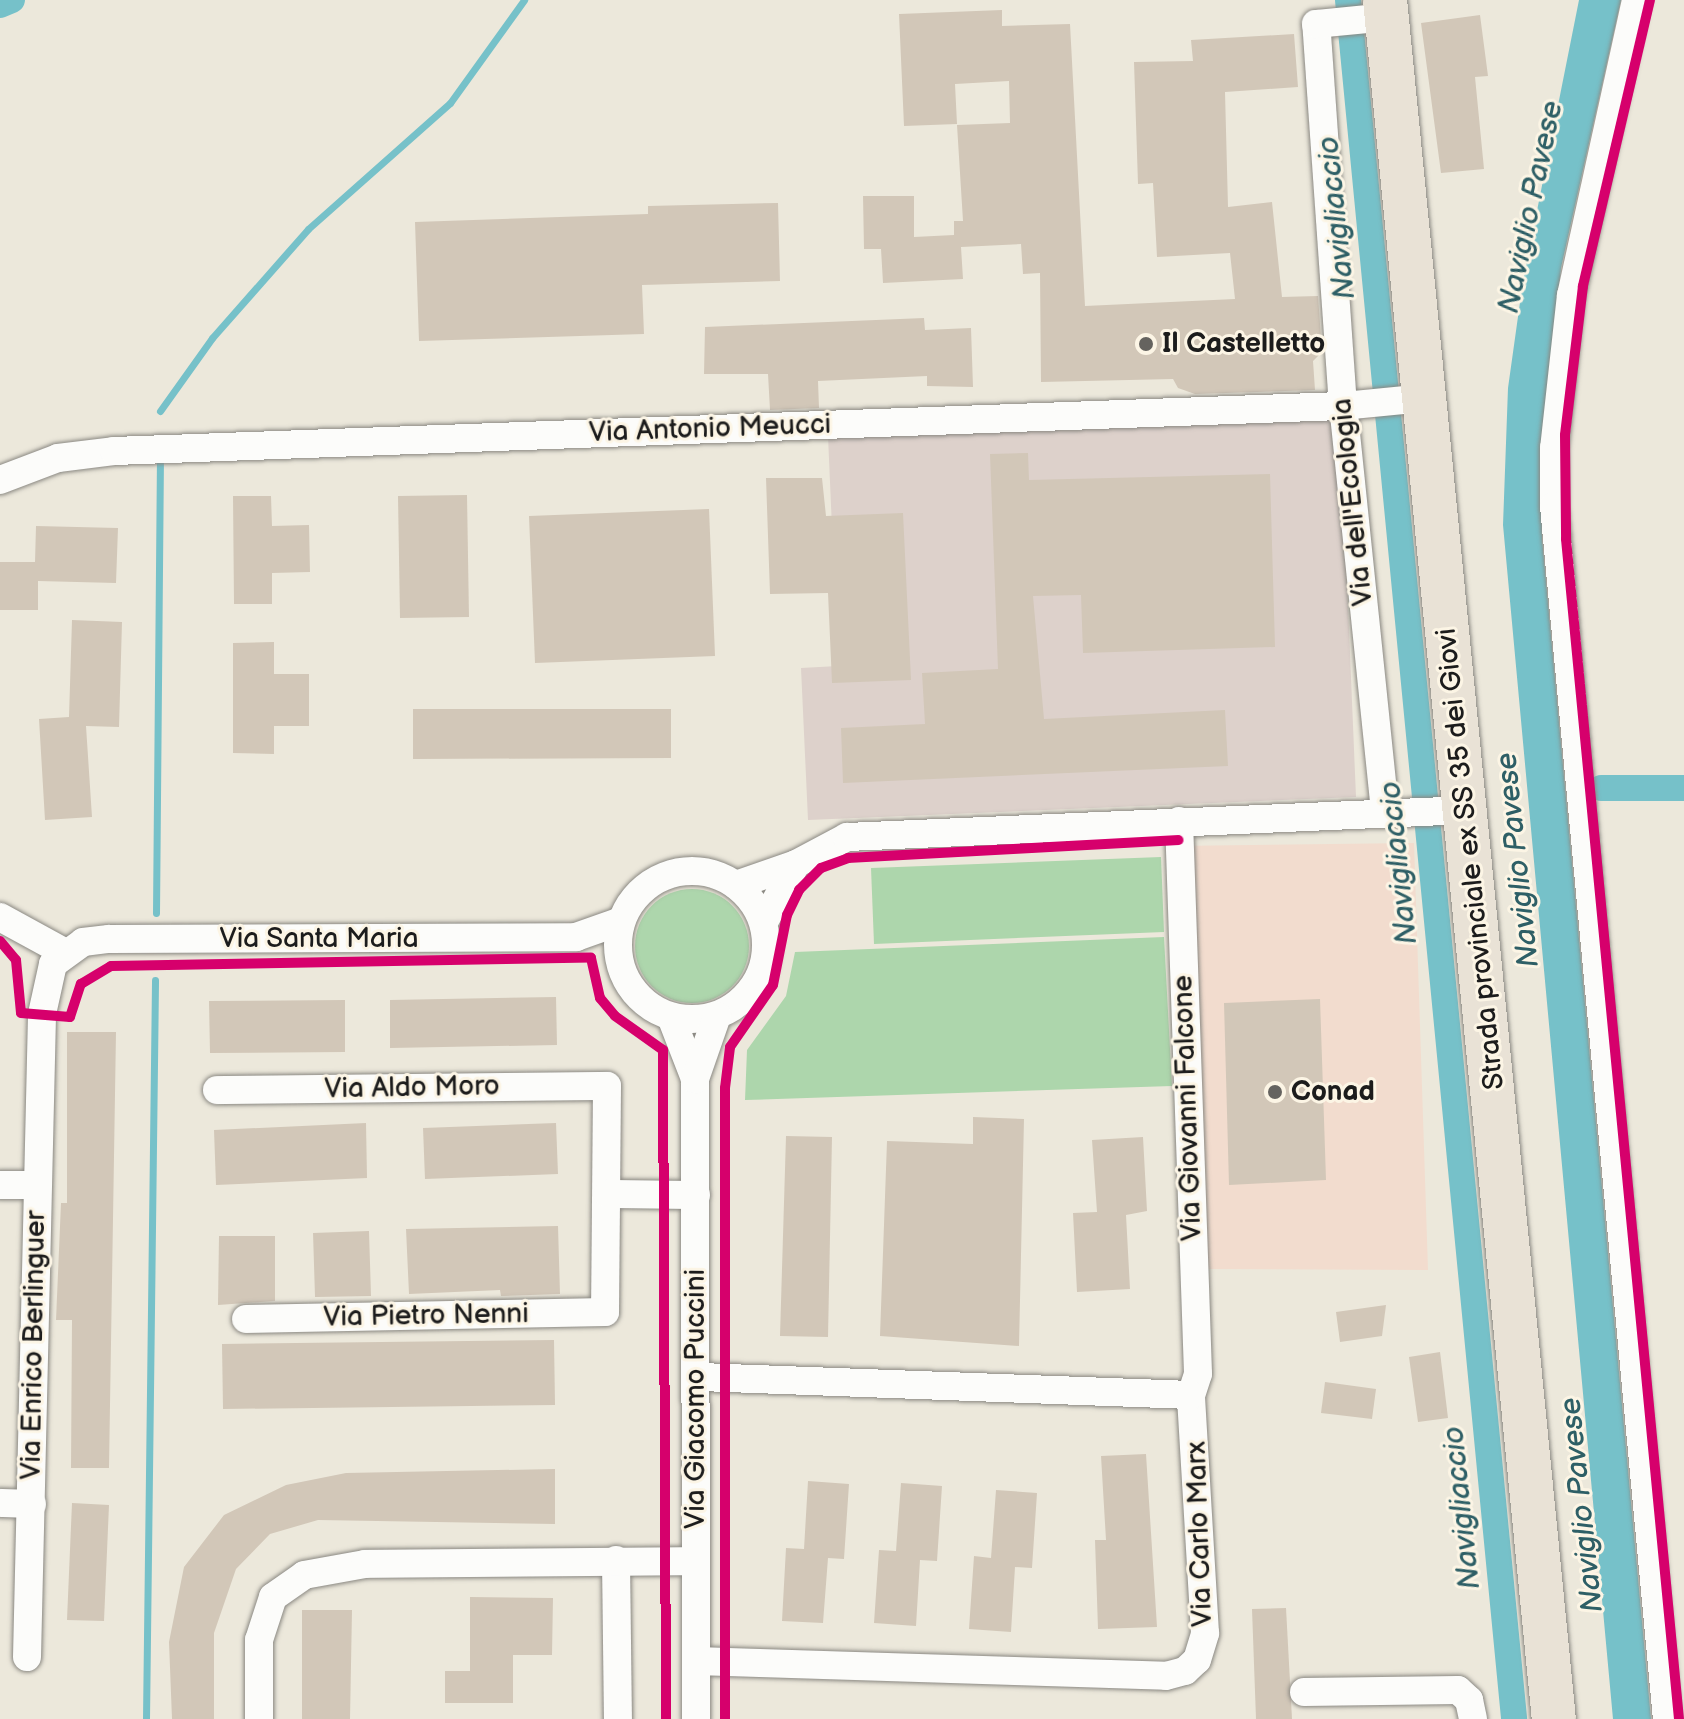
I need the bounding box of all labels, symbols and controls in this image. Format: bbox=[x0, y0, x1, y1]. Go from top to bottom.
water label: Naviglio Pavese bbox=[1491, 97, 1571, 317]
water label: Navigliaccio bbox=[1311, 135, 1363, 301]
place label: Il Castelletto bbox=[1162, 327, 1325, 361]
marker: Il Castelletto bbox=[1137, 335, 1155, 353]
street label: Via dell'Ecologia bbox=[1325, 397, 1381, 607]
street label: Via Antonio Meucci bbox=[588, 408, 832, 450]
street label: Strada provinciale ex SS 35 dei Giovi bbox=[1430, 626, 1512, 1092]
water label: Naviglio Pavese bbox=[1489, 751, 1547, 969]
water label: Navigliaccio bbox=[1373, 780, 1425, 946]
street label: Via Santa Maria bbox=[219, 922, 419, 956]
street label: Via Giovanni Falcone bbox=[1167, 974, 1209, 1242]
street label: Via Aldo Moro bbox=[324, 1070, 500, 1106]
place label: Conad bbox=[1291, 1075, 1375, 1109]
marker: Conad bbox=[1266, 1083, 1284, 1101]
street label: Via Enrico Berlinguer bbox=[15, 1210, 53, 1480]
street label: Via Giacomo Puccini bbox=[679, 1269, 713, 1529]
street label: Via Pietro Nenni bbox=[323, 1297, 529, 1335]
water label: Naviglio Pavese bbox=[1553, 1396, 1611, 1614]
water label: Navigliaccio bbox=[1436, 1425, 1488, 1591]
street label: Via Carlo Marx bbox=[1180, 1441, 1220, 1627]

